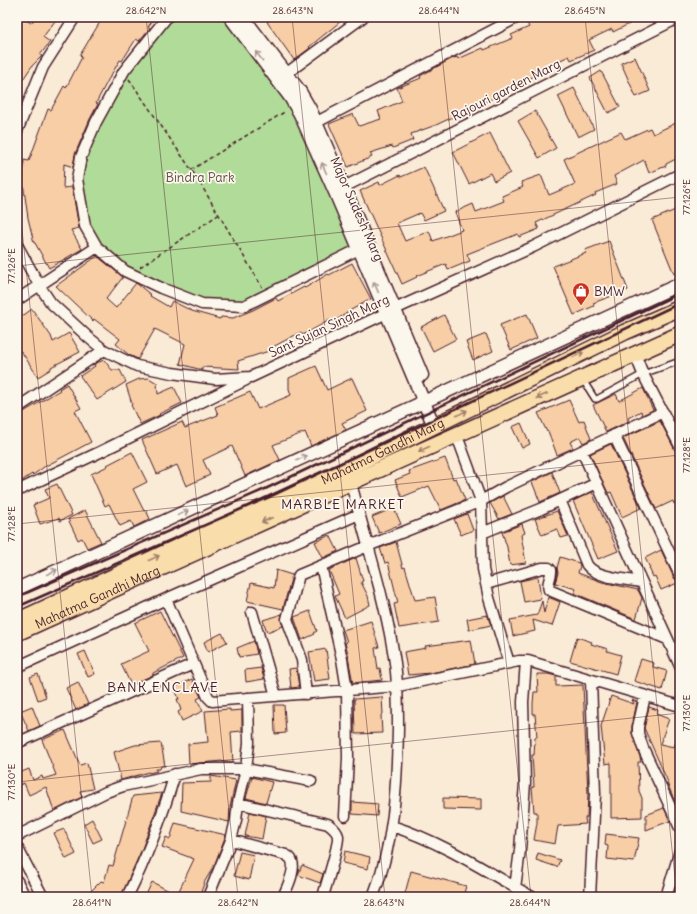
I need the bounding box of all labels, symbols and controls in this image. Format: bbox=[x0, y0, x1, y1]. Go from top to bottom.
text: 28.642°N bbox=[126, 4, 166, 17]
text: 28.643°N bbox=[273, 4, 313, 17]
text: 28.644°N bbox=[419, 4, 459, 17]
text: 28.645°N bbox=[565, 4, 605, 17]
one-way arrow bbox=[255, 50, 263, 61]
street label: Rajouri garden Marg bbox=[449, 55, 563, 125]
street label: Major Sudesh Marg bbox=[326, 154, 388, 264]
one-way arrow bbox=[320, 162, 327, 174]
park label: Bindra Park bbox=[165, 169, 235, 186]
text: 77.126°E bbox=[680, 179, 693, 215]
text: 77.126°E bbox=[5, 248, 18, 284]
one-way arrow bbox=[371, 281, 379, 293]
shop icon: BMW bbox=[571, 281, 591, 306]
place label: BMW bbox=[594, 283, 625, 300]
street label: Sant Sujan Singh Marg bbox=[266, 291, 392, 361]
one-way arrow bbox=[572, 351, 584, 359]
one-way arrow bbox=[537, 393, 549, 400]
one-way arrow bbox=[455, 409, 467, 416]
street label: Mahatma Gandhi Marg bbox=[318, 414, 447, 488]
text: 77.128°E bbox=[680, 437, 693, 473]
one-way arrow bbox=[418, 446, 430, 453]
one-way arrow bbox=[295, 454, 307, 462]
district label: MARBLE MARKET bbox=[281, 495, 405, 513]
text: 77.128°E bbox=[5, 506, 18, 542]
one-way arrow bbox=[177, 508, 189, 516]
one-way arrow bbox=[262, 517, 274, 524]
one-way arrow bbox=[148, 554, 160, 561]
street label: Mahatma Gandhi Marg bbox=[32, 561, 162, 632]
one-way arrow bbox=[46, 568, 58, 575]
district label: BANK ENCLAVE bbox=[107, 678, 219, 696]
text: 77.130°E bbox=[680, 694, 693, 731]
text: 77.130°E bbox=[5, 763, 18, 800]
text: 28.641°N bbox=[73, 896, 111, 909]
text: 28.642°N bbox=[218, 896, 258, 909]
text: 28.643°N bbox=[364, 896, 404, 909]
text: 28.644°N bbox=[510, 896, 550, 909]

